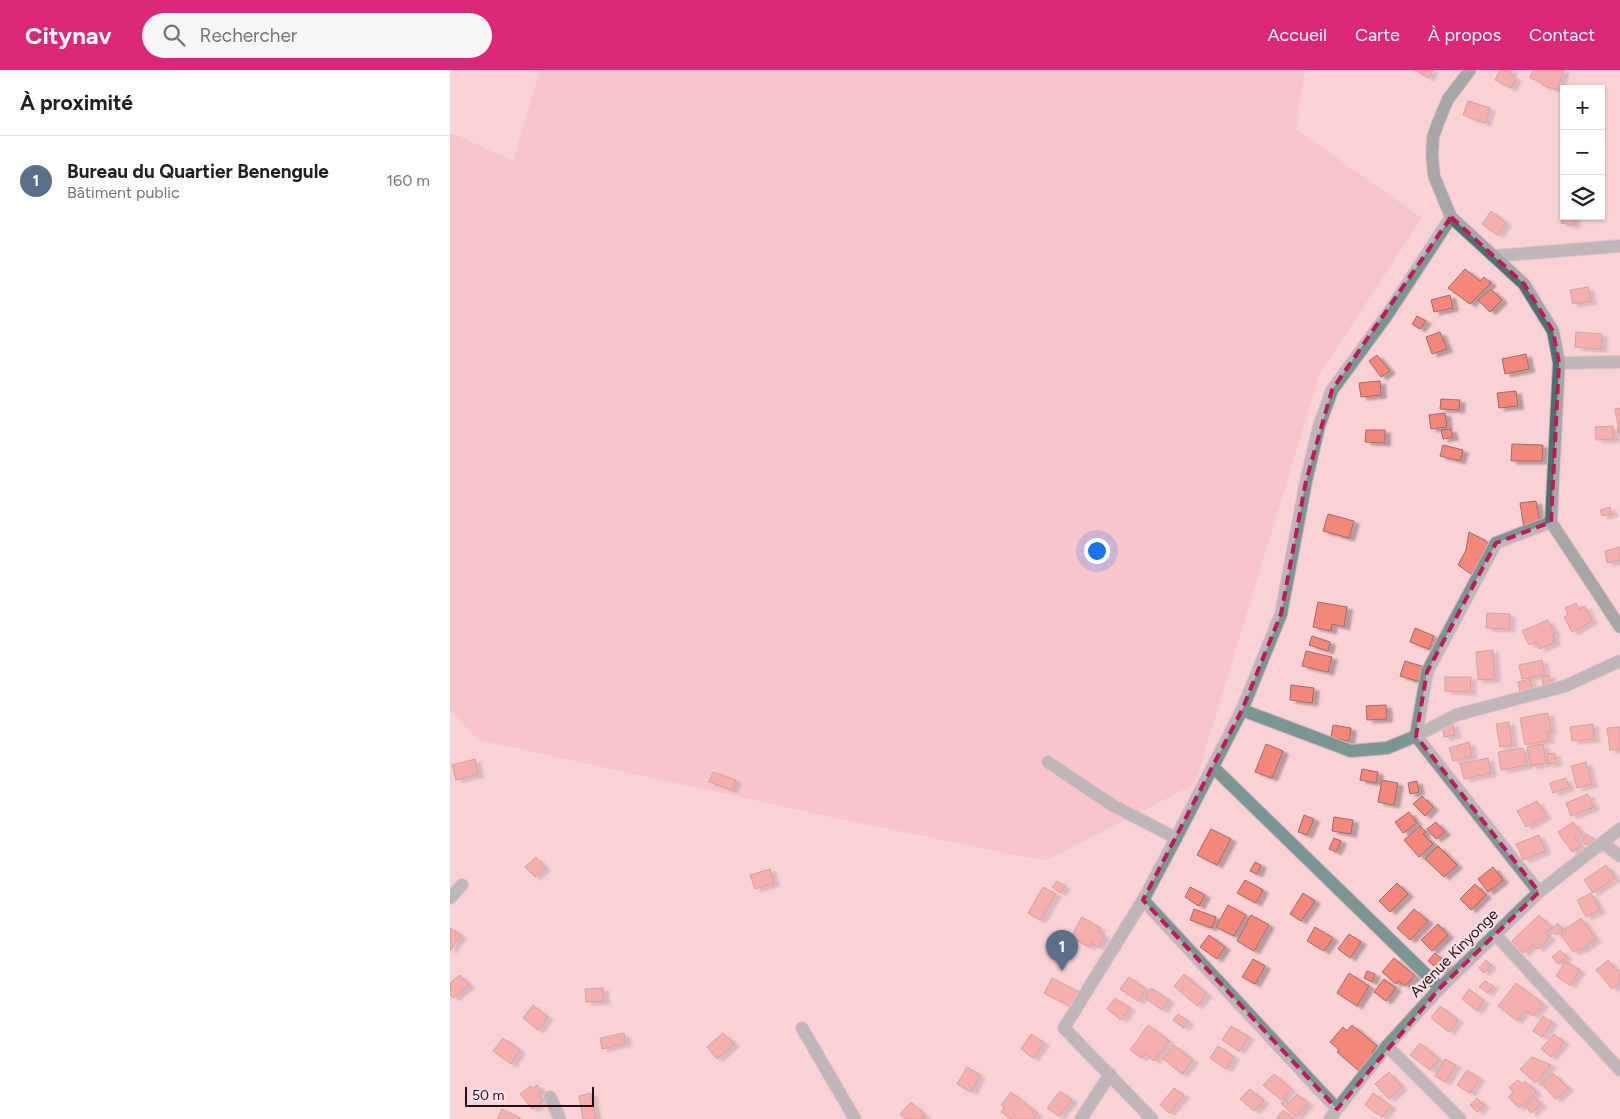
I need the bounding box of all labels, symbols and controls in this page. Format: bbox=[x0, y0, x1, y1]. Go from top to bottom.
search box bbox=[142, 13, 492, 58]
text: Citynav bbox=[25, 21, 112, 50]
icon: search bbox=[160, 21, 188, 49]
text: Rechercher bbox=[200, 24, 297, 47]
text: Accueil bbox=[1267, 24, 1327, 46]
text: Carte bbox=[1355, 24, 1400, 46]
text: À propos bbox=[1428, 24, 1501, 46]
text: Contact bbox=[1529, 24, 1595, 46]
map controls bbox=[1560, 85, 1605, 220]
button: + bbox=[1560, 85, 1605, 130]
text: À proximité bbox=[20, 90, 133, 115]
button: − bbox=[1560, 130, 1605, 175]
text: Bureau du Quartier Benengule bbox=[67, 160, 329, 183]
text: 1 bbox=[33, 171, 39, 190]
text: 160 m bbox=[387, 171, 430, 190]
button: layers bbox=[1560, 175, 1605, 220]
text: Bâtiment public bbox=[67, 183, 180, 202]
your location bbox=[1084, 538, 1110, 564]
street label: Avenue Kinyonge bbox=[1406, 905, 1502, 1001]
pin: 1 bbox=[1046, 930, 1078, 971]
scale bar bbox=[465, 1084, 594, 1107]
text: 50 m bbox=[472, 1087, 504, 1104]

